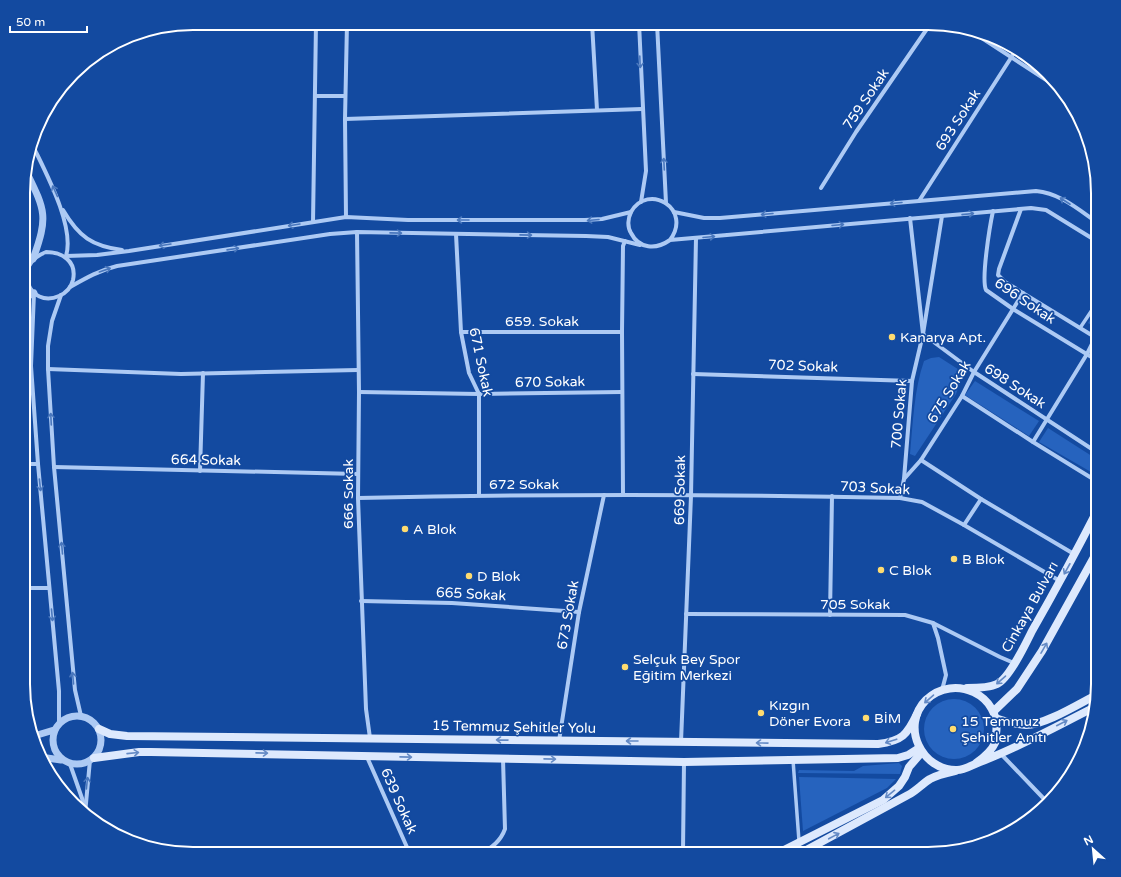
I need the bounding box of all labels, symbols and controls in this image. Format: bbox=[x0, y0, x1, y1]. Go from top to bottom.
scale bar bbox=[10, 8, 87, 34]
text: 50 m bbox=[16, 15, 45, 29]
one-way arrow bbox=[637, 55, 644, 68]
street label: 759 Sokak bbox=[839, 65, 893, 133]
street label: 693 Sokak bbox=[932, 86, 984, 154]
one-way arrow bbox=[660, 158, 667, 171]
one-way arrow bbox=[51, 186, 58, 198]
one-way arrow bbox=[1059, 197, 1071, 205]
one-way arrow bbox=[890, 199, 903, 207]
one-way arrow bbox=[761, 210, 774, 218]
one-way arrow bbox=[961, 210, 974, 217]
one-way arrow bbox=[457, 216, 470, 224]
one-way arrow bbox=[587, 216, 600, 223]
one-way arrow bbox=[831, 221, 844, 228]
one-way arrow bbox=[288, 222, 301, 230]
one-way arrow bbox=[389, 229, 402, 237]
one-way arrow bbox=[519, 231, 532, 239]
one-way arrow bbox=[702, 233, 715, 240]
one-way arrow bbox=[159, 241, 172, 249]
one-way arrow bbox=[227, 245, 240, 253]
one-way arrow bbox=[99, 265, 111, 273]
street label: 696 Sokak bbox=[991, 274, 1059, 328]
street label: 659. Sokak bbox=[505, 313, 579, 330]
street label: 671 Sokak bbox=[465, 326, 497, 398]
place label: Kanarya Apt. bbox=[900, 329, 986, 346]
marker: Kanarya Apt. bbox=[887, 332, 897, 342]
street label: 702 Sokak bbox=[768, 356, 839, 376]
street label: 675 Sokak bbox=[924, 357, 975, 426]
street label: 698 Sokak bbox=[981, 360, 1049, 412]
street label: 670 Sokak bbox=[515, 373, 586, 391]
street label: 700 Sokak bbox=[887, 378, 911, 450]
one-way arrow bbox=[48, 413, 55, 426]
street label: 664 Sokak bbox=[171, 451, 242, 469]
street label: 669 Sokak bbox=[671, 454, 689, 525]
street label: 666 Sokak bbox=[340, 459, 357, 529]
street label: 672 Sokak bbox=[489, 476, 559, 493]
one-way arrow bbox=[36, 478, 43, 491]
street label: 703 Sokak bbox=[840, 478, 911, 498]
place label: A Blok bbox=[413, 521, 457, 538]
marker: A Blok bbox=[400, 524, 410, 534]
one-way arrow bbox=[58, 542, 65, 555]
place label: B Blok bbox=[962, 551, 1005, 568]
marker: B Blok bbox=[949, 554, 959, 564]
street label: Cinkaya Bulvarı bbox=[998, 558, 1062, 656]
place label: C Blok bbox=[889, 562, 932, 579]
one-way arrow bbox=[1063, 563, 1070, 575]
marker: C Blok bbox=[876, 565, 886, 575]
place label: D Blok bbox=[477, 568, 521, 585]
marker: D Blok bbox=[464, 571, 474, 581]
street label: 673 Sokak bbox=[554, 579, 583, 651]
street label: 665 Sokak bbox=[436, 584, 507, 604]
street label: 705 Sokak bbox=[820, 596, 890, 613]
one-way arrow bbox=[48, 608, 56, 621]
one-way arrow bbox=[1040, 642, 1048, 654]
place label: Selçuk Bey Spor Eğitim Merkezi bbox=[633, 651, 741, 684]
marker: Selçuk Bey Spor Eğitim Merkezi bbox=[620, 662, 630, 672]
one-way arrow bbox=[70, 672, 77, 685]
one-way arrow bbox=[996, 676, 1006, 685]
one-way arrow bbox=[924, 694, 934, 703]
place label: Kızgın Döner Evora bbox=[769, 697, 851, 730]
marker: Kızgın Döner Evora bbox=[756, 708, 766, 718]
place label: BİM bbox=[874, 710, 901, 727]
marker: BİM bbox=[861, 713, 871, 723]
place label: 15 Temmuz Şehitler Anıtı bbox=[961, 713, 1047, 746]
street label: 15 Temmuz Şehitler Yolu bbox=[432, 717, 596, 737]
one-way arrow bbox=[1056, 719, 1068, 726]
marker: 15 Temmuz Şehitler Anıtı bbox=[948, 724, 958, 734]
one-way arrow bbox=[496, 736, 509, 744]
one-way arrow bbox=[626, 737, 639, 745]
one-way arrow bbox=[885, 738, 898, 745]
one-way arrow bbox=[756, 739, 769, 747]
one-way arrow bbox=[126, 749, 139, 756]
one-way arrow bbox=[255, 750, 268, 757]
one-way arrow bbox=[399, 753, 412, 761]
one-way arrow bbox=[543, 756, 556, 763]
street label: 639 Sokak bbox=[377, 766, 421, 837]
one-way arrow bbox=[84, 777, 91, 790]
one-way arrow bbox=[885, 789, 896, 798]
north arrow bbox=[1073, 829, 1113, 869]
one-way arrow bbox=[827, 832, 839, 839]
text: N bbox=[1082, 833, 1096, 848]

